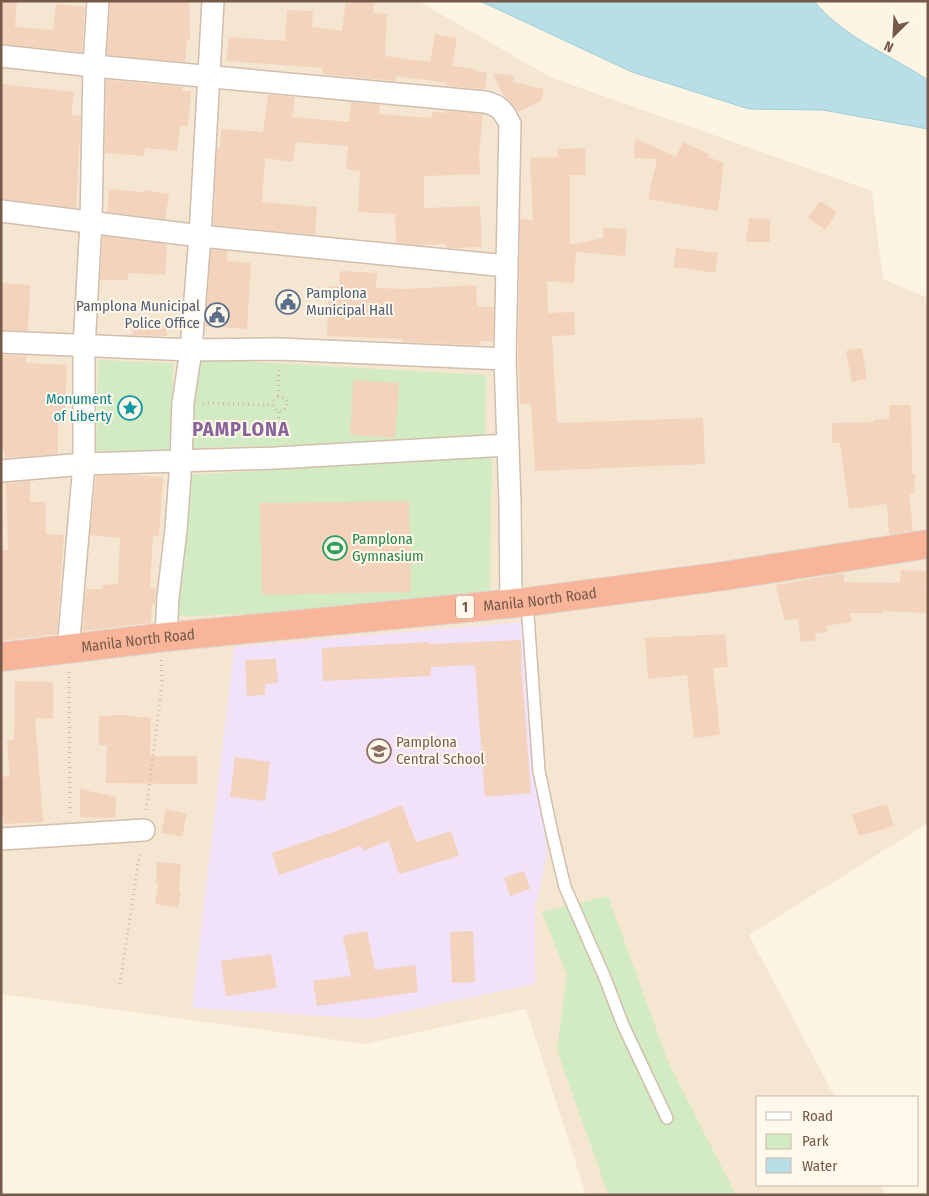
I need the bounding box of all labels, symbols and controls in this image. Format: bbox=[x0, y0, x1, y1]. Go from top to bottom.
north arrow bbox=[869, 10, 919, 60]
text: N bbox=[882, 37, 896, 56]
place label: Pamplona Municipal Hall bbox=[306, 284, 393, 319]
public building icon: Pamplona Municipal Hall bbox=[275, 289, 301, 315]
place label: Pamplona Municipal Police Office bbox=[76, 297, 200, 332]
public building icon: Pamplona Municipal Police Office bbox=[204, 302, 230, 328]
place label: Monument of Liberty bbox=[46, 390, 112, 425]
place icon: Monument of Liberty bbox=[117, 395, 143, 421]
district label: PAMPLONA bbox=[192, 417, 290, 441]
place label: Pamplona Gymnasium bbox=[352, 530, 424, 565]
sports icon: Pamplona Gymnasium bbox=[322, 535, 348, 561]
street label: Manila North Road bbox=[482, 584, 598, 615]
road number: 1 bbox=[456, 596, 474, 618]
street label: Manila North Road bbox=[80, 625, 196, 656]
place label: Pamplona Central School bbox=[396, 733, 485, 768]
school or university icon: Pamplona Central School bbox=[366, 738, 392, 764]
legend bbox=[756, 1096, 919, 1186]
text: Road bbox=[802, 1107, 833, 1125]
text: Park bbox=[802, 1132, 829, 1150]
text: Water bbox=[802, 1157, 838, 1175]

